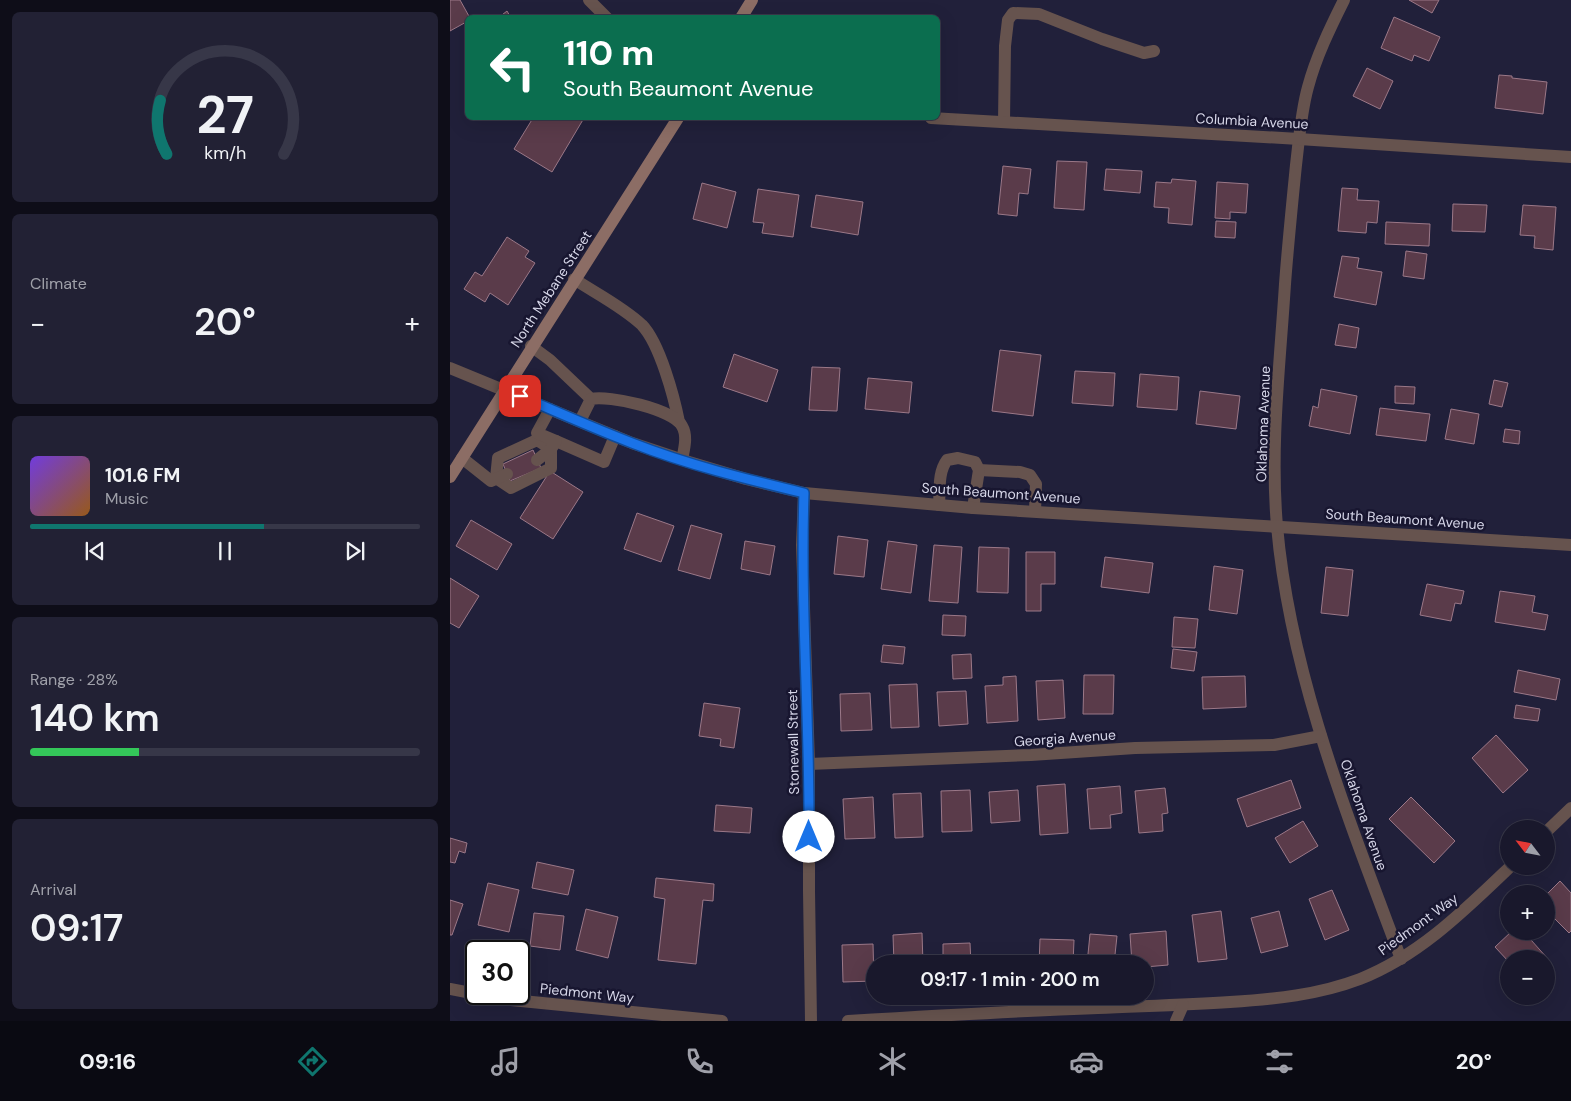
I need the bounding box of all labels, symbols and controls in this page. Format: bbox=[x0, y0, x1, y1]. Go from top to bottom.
text: 110 m bbox=[563, 30, 654, 76]
icon: left bbox=[480, 35, 545, 100]
text: South Beaumont Avenue bbox=[563, 74, 813, 103]
text: 27 bbox=[196, 81, 254, 149]
street label: Columbia Avenue bbox=[1195, 109, 1309, 133]
text: km/h bbox=[204, 141, 246, 165]
street label: North Mebane Street bbox=[506, 227, 596, 351]
text: Climate bbox=[30, 273, 87, 294]
text: 20° bbox=[194, 297, 256, 347]
text: − bbox=[30, 305, 45, 342]
text: + bbox=[405, 305, 420, 342]
street label: Oklahoma Avenue bbox=[1252, 365, 1274, 482]
pin bbox=[499, 375, 541, 417]
icon: arrive bbox=[506, 382, 534, 410]
text: 101.6 FM bbox=[105, 463, 180, 488]
street label: South Beaumont Avenue bbox=[921, 478, 1081, 508]
text: Music bbox=[105, 488, 149, 509]
street label: South Beaumont Avenue bbox=[1325, 504, 1485, 534]
icon: previous bbox=[81, 537, 109, 565]
icon: pause bbox=[211, 537, 239, 565]
icon: next bbox=[341, 537, 369, 565]
text: Range · 28% bbox=[30, 669, 118, 690]
street label: Stonewall Street bbox=[783, 689, 803, 795]
text: 140 km bbox=[30, 693, 160, 743]
street label: Georgia Avenue bbox=[1014, 725, 1117, 751]
street label: Oklahoma Avenue bbox=[1337, 757, 1391, 873]
position arrow bbox=[782, 810, 834, 862]
north arrow bbox=[1500, 820, 1555, 875]
map controls bbox=[1500, 820, 1555, 1005]
text: Arrival bbox=[30, 879, 77, 900]
button: + bbox=[1500, 885, 1555, 940]
street label: Piedmont Way bbox=[1375, 889, 1462, 959]
text: 09:17 bbox=[30, 903, 123, 953]
speed limit sign: 30 bbox=[465, 940, 530, 1005]
button: − bbox=[1500, 950, 1555, 1005]
text: 09:17 · 1 min · 200 m bbox=[920, 967, 1100, 992]
street label: Piedmont Way bbox=[539, 979, 635, 1007]
icon: directions bbox=[295, 1044, 330, 1079]
icon: music bbox=[488, 1044, 523, 1079]
icon: phone bbox=[682, 1044, 717, 1079]
icon: climate bbox=[875, 1044, 910, 1079]
icon: car bbox=[1069, 1044, 1104, 1079]
icon: filters bbox=[1262, 1044, 1297, 1079]
text: 09:16 bbox=[79, 1047, 136, 1076]
text: 20° bbox=[1456, 1047, 1492, 1076]

